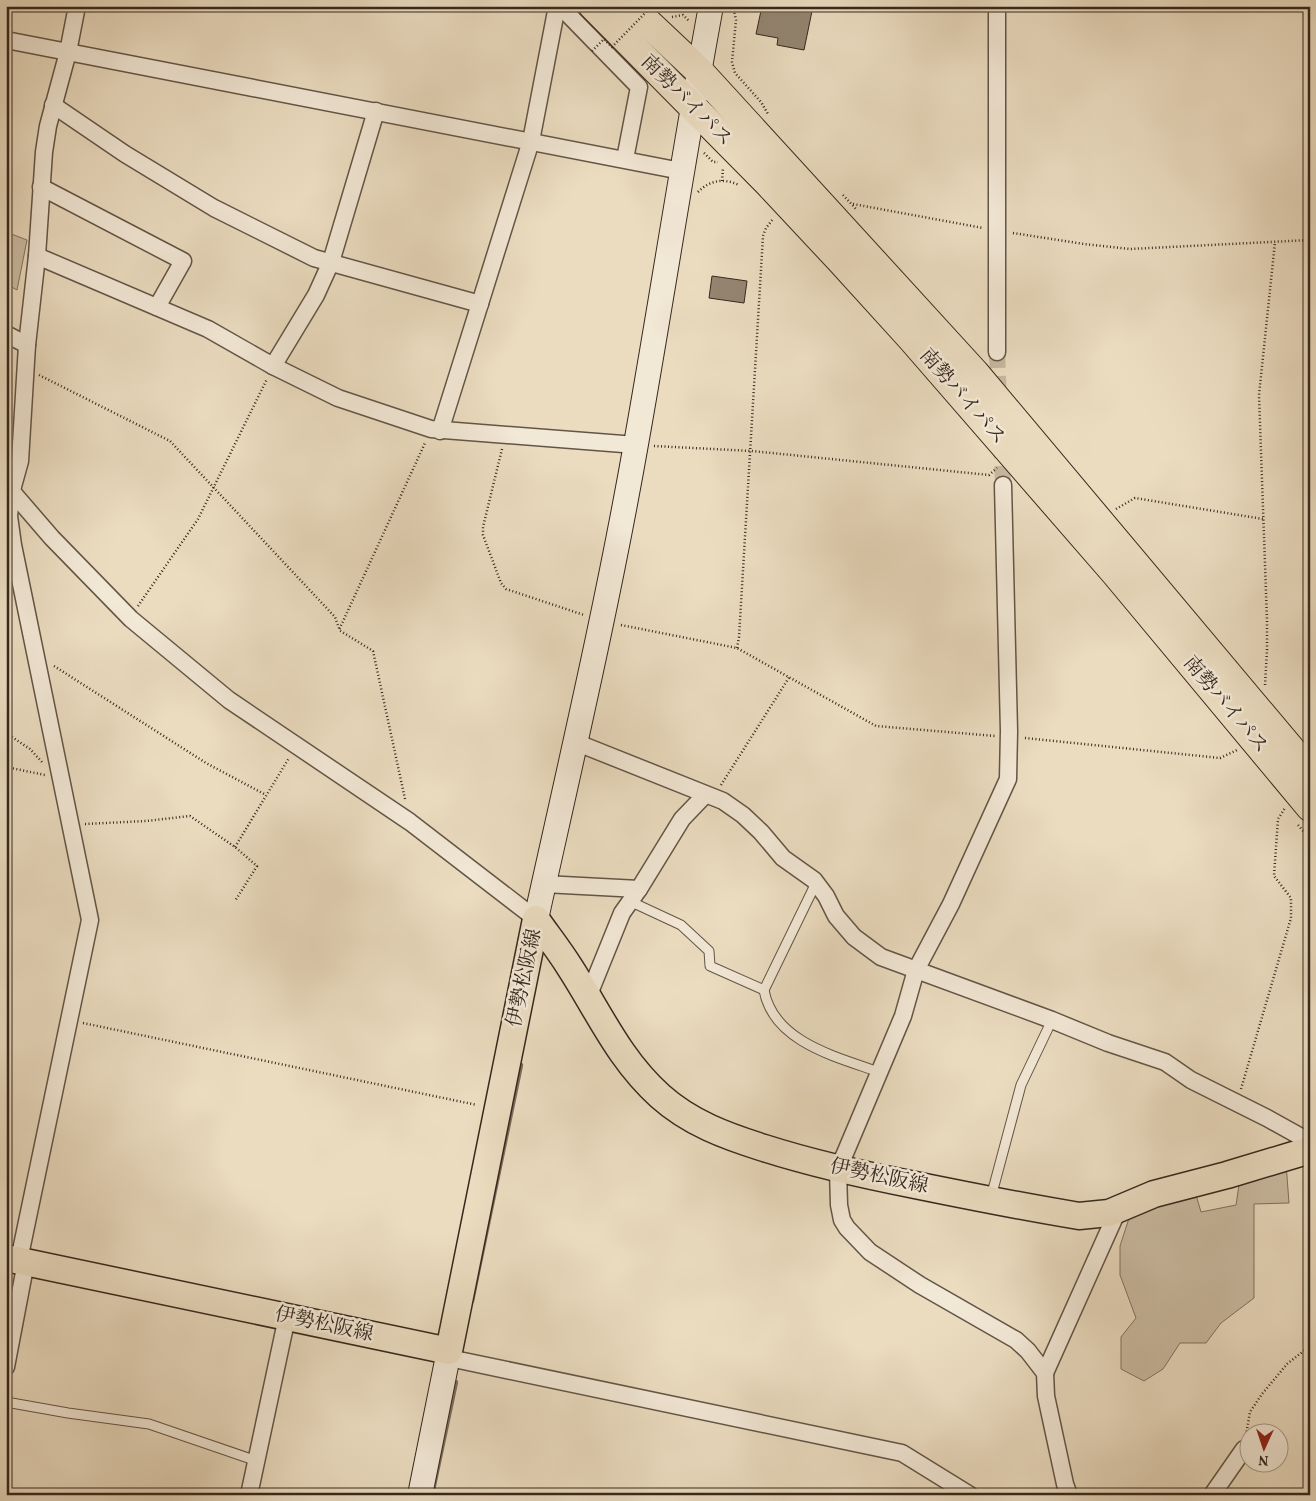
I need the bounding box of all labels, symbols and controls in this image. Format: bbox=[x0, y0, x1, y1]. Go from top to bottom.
street label: 南勢バイパス bbox=[634, 49, 738, 153]
street label: 南勢バイパス bbox=[912, 343, 1012, 451]
street label: 南勢バイパス bbox=[1176, 650, 1274, 760]
street label: 伊勢松阪線 bbox=[501, 926, 549, 1030]
street label: 伊勢松阪線 bbox=[827, 1153, 931, 1201]
street label: 伊勢松阪線 bbox=[272, 1301, 376, 1349]
north arrow bbox=[1238, 1424, 1288, 1474]
text: N bbox=[1258, 1450, 1269, 1469]

